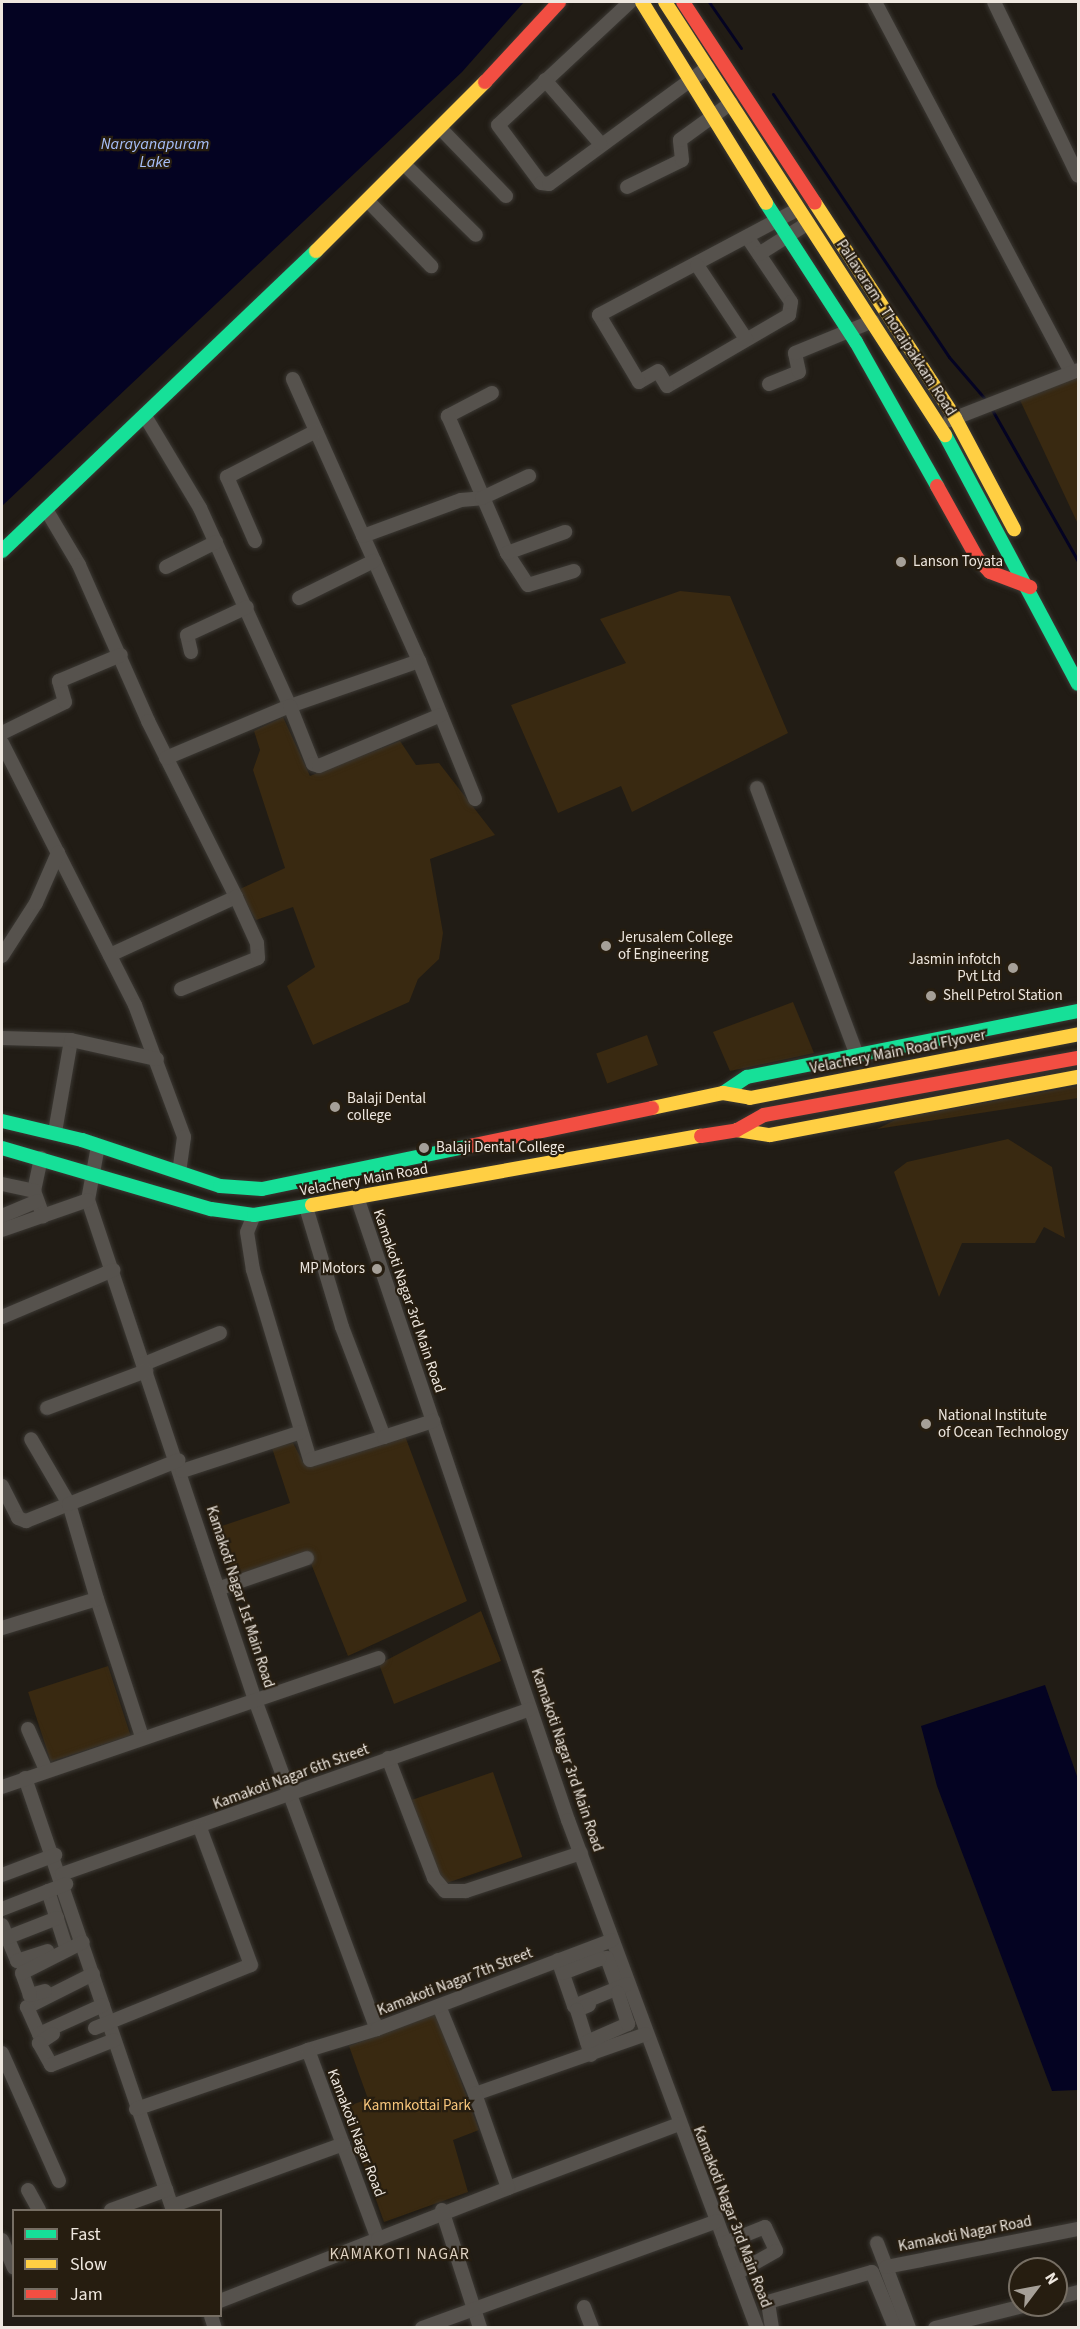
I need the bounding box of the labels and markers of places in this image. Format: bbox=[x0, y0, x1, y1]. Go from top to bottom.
place label: Lanson Toyata bbox=[913, 553, 1003, 571]
marker: Lanson Toyata bbox=[894, 555, 908, 569]
place label: Jerusalem College of Engineering bbox=[618, 928, 733, 963]
marker: Jerusalem College of Engineering bbox=[599, 939, 613, 953]
place label: Jasmin infotch Pvt Ltd bbox=[909, 950, 1001, 985]
marker: Jasmin infotch Pvt Ltd bbox=[1006, 961, 1020, 975]
place label: Shell Petrol Station bbox=[943, 987, 1063, 1005]
marker: Shell Petrol Station bbox=[924, 989, 938, 1003]
place label: Balaji Dental college bbox=[347, 1089, 426, 1124]
marker: Balaji Dental college bbox=[328, 1100, 342, 1114]
place label: Balaji Dental College bbox=[436, 1139, 565, 1157]
marker: Balaji Dental College bbox=[417, 1141, 431, 1155]
place label: MP Motors bbox=[299, 1260, 365, 1278]
marker: MP Motors bbox=[370, 1262, 384, 1276]
place label: National Institute of Ocean Technology bbox=[938, 1406, 1069, 1441]
marker: National Institute of Ocean Technology bbox=[919, 1417, 933, 1431]

